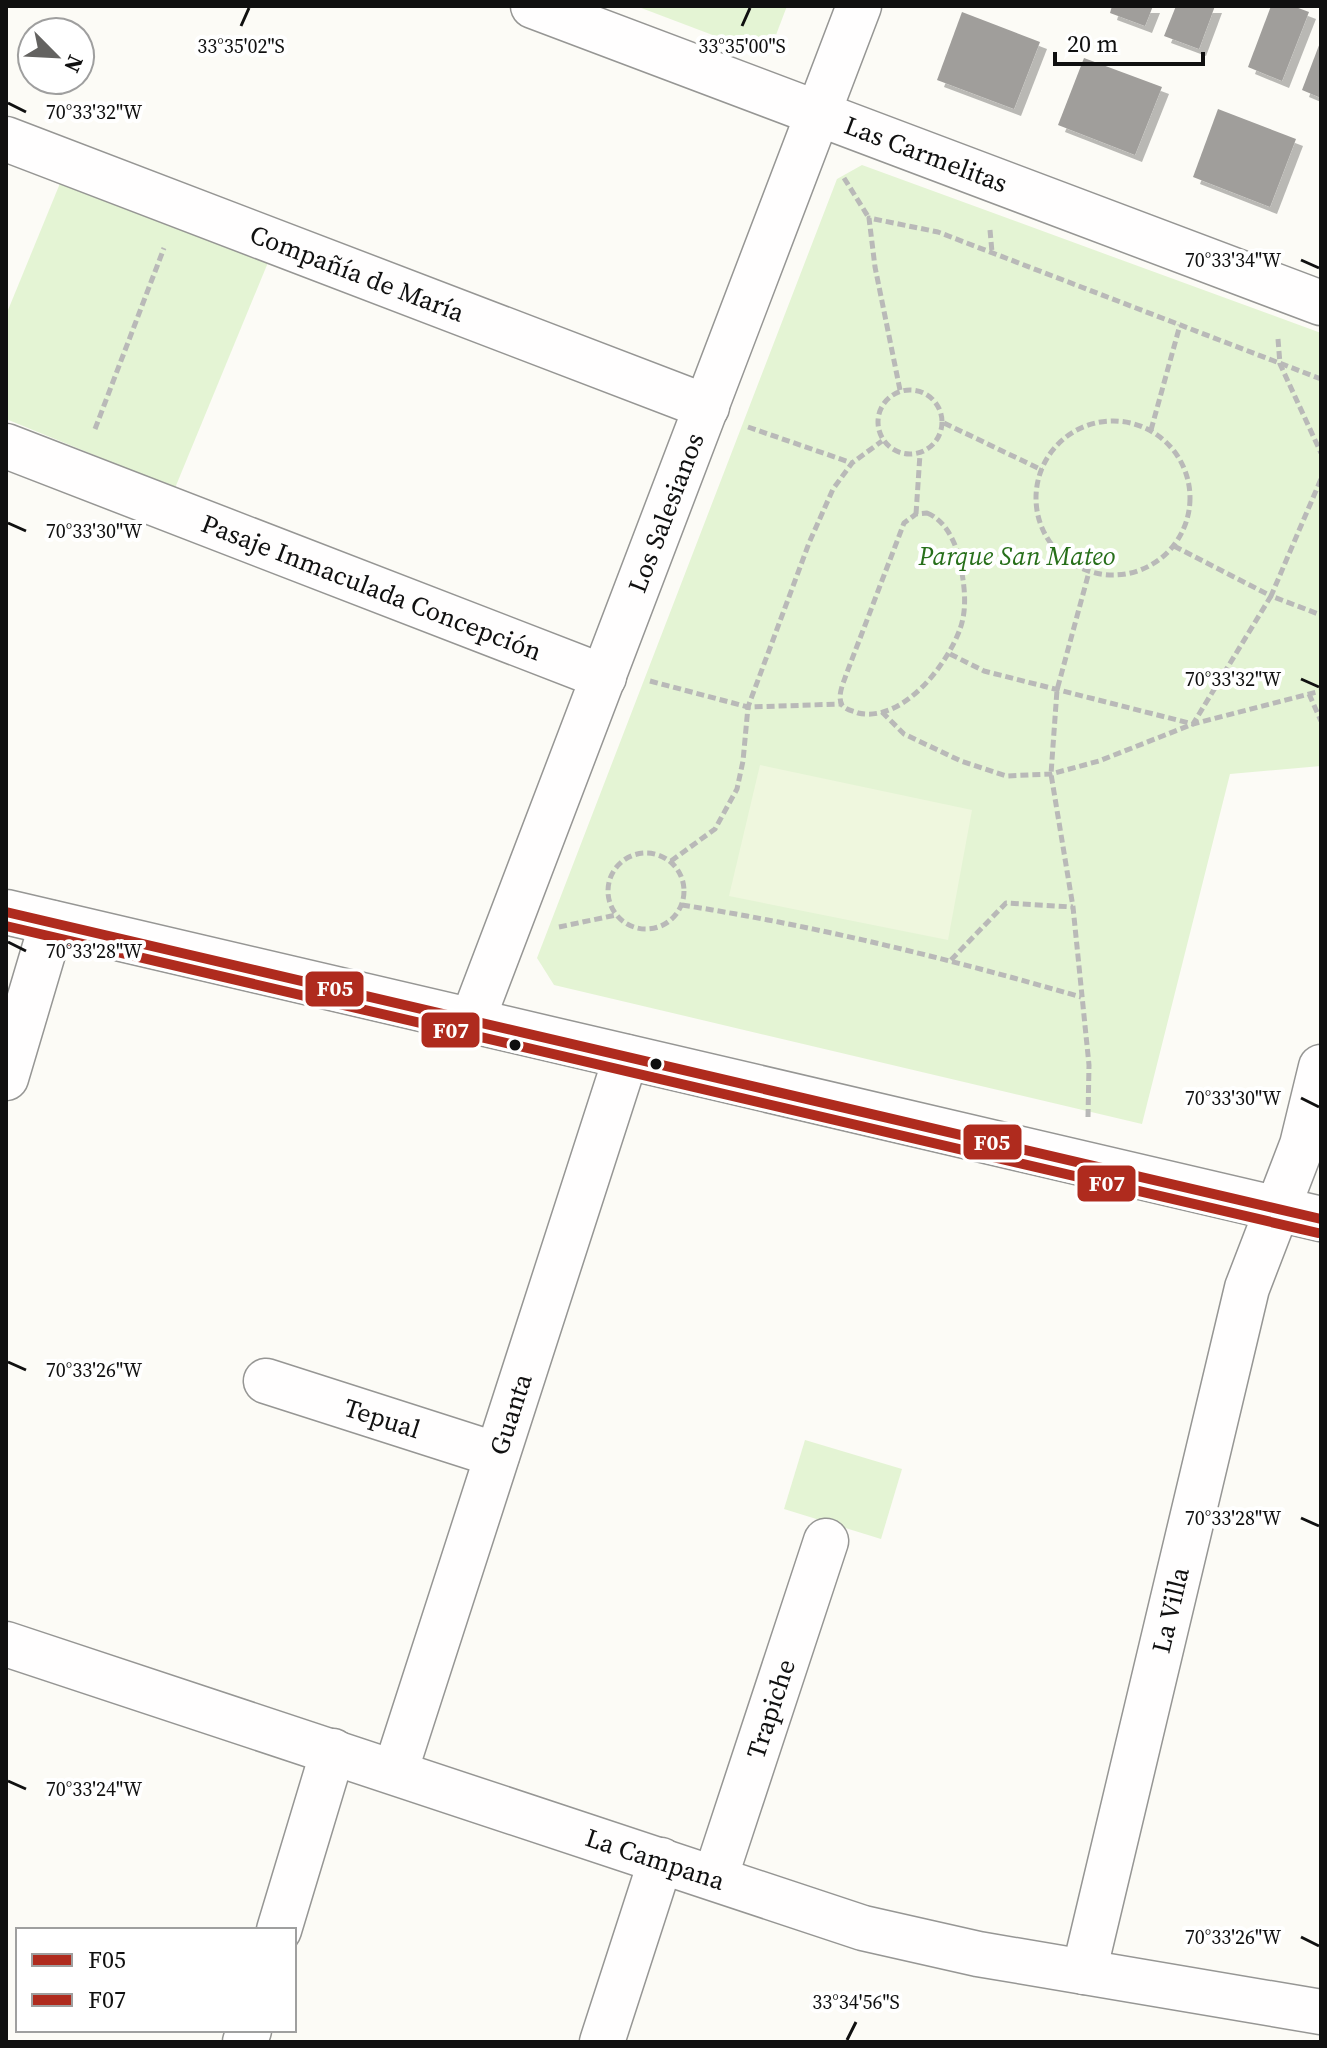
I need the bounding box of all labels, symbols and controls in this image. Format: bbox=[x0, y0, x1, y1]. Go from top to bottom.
north arrow bbox=[16, 16, 96, 96]
scale bar bbox=[1055, 16, 1203, 66]
text: 20 m bbox=[1067, 27, 1118, 60]
text: 33°35'02"S bbox=[197, 32, 285, 60]
text: 33°35'00"S bbox=[698, 32, 786, 60]
text: N bbox=[57, 51, 91, 78]
text: 70°33'32"W bbox=[46, 98, 143, 126]
street label: Las Carmelitas bbox=[839, 107, 1013, 201]
street label: Compañía de María bbox=[245, 216, 470, 331]
text: 70°33'34"W bbox=[1185, 246, 1282, 274]
street label: Los Salesianos bbox=[619, 428, 713, 598]
street label: Pasaje Inmaculada Concepción bbox=[196, 505, 547, 669]
text: 70°33'30"W bbox=[46, 517, 143, 545]
park label: Parque San Mateo bbox=[917, 538, 1116, 574]
text: 70°33'32"W bbox=[1185, 665, 1282, 693]
text: 70°33'28"W bbox=[46, 937, 143, 965]
line badge: F05 bbox=[304, 970, 365, 1008]
text: F05 bbox=[317, 973, 353, 1003]
line badge: F07 bbox=[420, 1011, 481, 1049]
text: F07 bbox=[433, 1015, 469, 1045]
unlabelled marker bbox=[507, 1037, 523, 1053]
unlabelled marker bbox=[648, 1056, 664, 1072]
text: 70°33'30"W bbox=[1185, 1084, 1282, 1112]
line badge: F05 bbox=[962, 1123, 1023, 1161]
text: F05 bbox=[974, 1127, 1010, 1157]
line badge: F07 bbox=[1076, 1164, 1137, 1203]
text: F07 bbox=[1089, 1168, 1125, 1198]
text: 70°33'26"W bbox=[46, 1356, 143, 1384]
street label: Guanta bbox=[481, 1368, 541, 1459]
street label: Tepual bbox=[340, 1389, 425, 1447]
text: 70°33'28"W bbox=[1185, 1504, 1282, 1532]
street label: La Villa bbox=[1143, 1563, 1198, 1657]
street label: Trapiche bbox=[738, 1655, 804, 1763]
text: 70°33'24"W bbox=[46, 1775, 143, 1803]
street label: La Campana bbox=[581, 1819, 730, 1899]
text: 70°33'26"W bbox=[1185, 1923, 1282, 1951]
legend bbox=[16, 1928, 296, 2032]
text: F05 bbox=[88, 1943, 126, 1976]
text: F07 bbox=[88, 1983, 126, 2016]
text: 33°34'56"S bbox=[812, 1988, 900, 2016]

